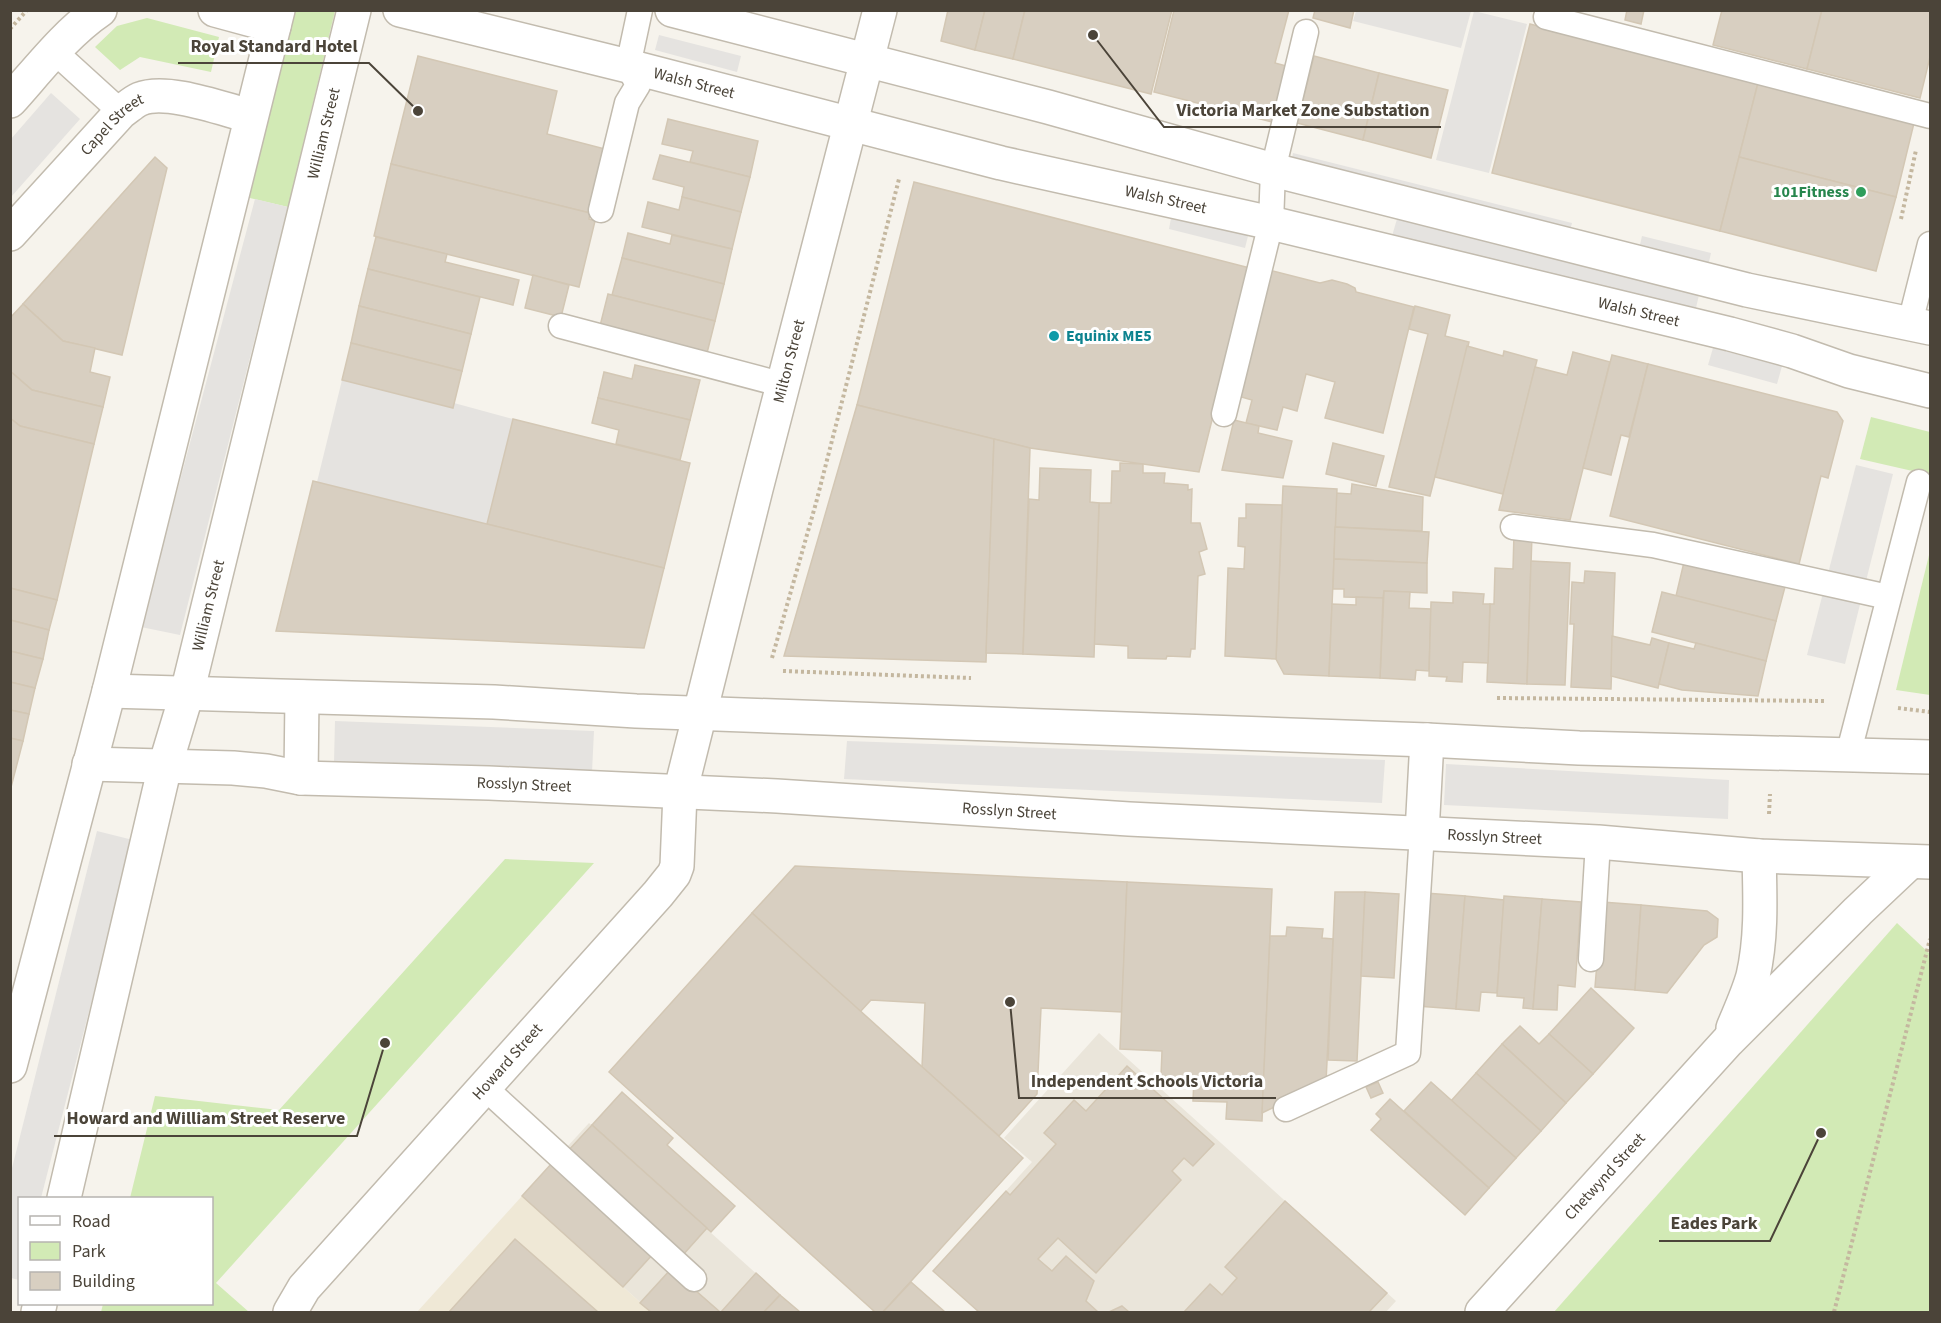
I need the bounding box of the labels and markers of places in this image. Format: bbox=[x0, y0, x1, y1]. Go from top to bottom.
callout: Royal Standard Hotel bbox=[178, 27, 369, 63]
callout: Victoria Market Zone Substation bbox=[1164, 91, 1441, 127]
place label: 101Fitness bbox=[1773, 181, 1849, 203]
marker: 101Fitness bbox=[1854, 185, 1868, 199]
place label: Equinix ME5 bbox=[1066, 325, 1152, 347]
marker: Equinix ME5 bbox=[1047, 329, 1061, 343]
callout: Independent Schools Victoria bbox=[1019, 1062, 1276, 1098]
callout: Howard and William Street Reserve bbox=[54, 1100, 357, 1136]
callout: Eades Park bbox=[1659, 1205, 1770, 1241]

